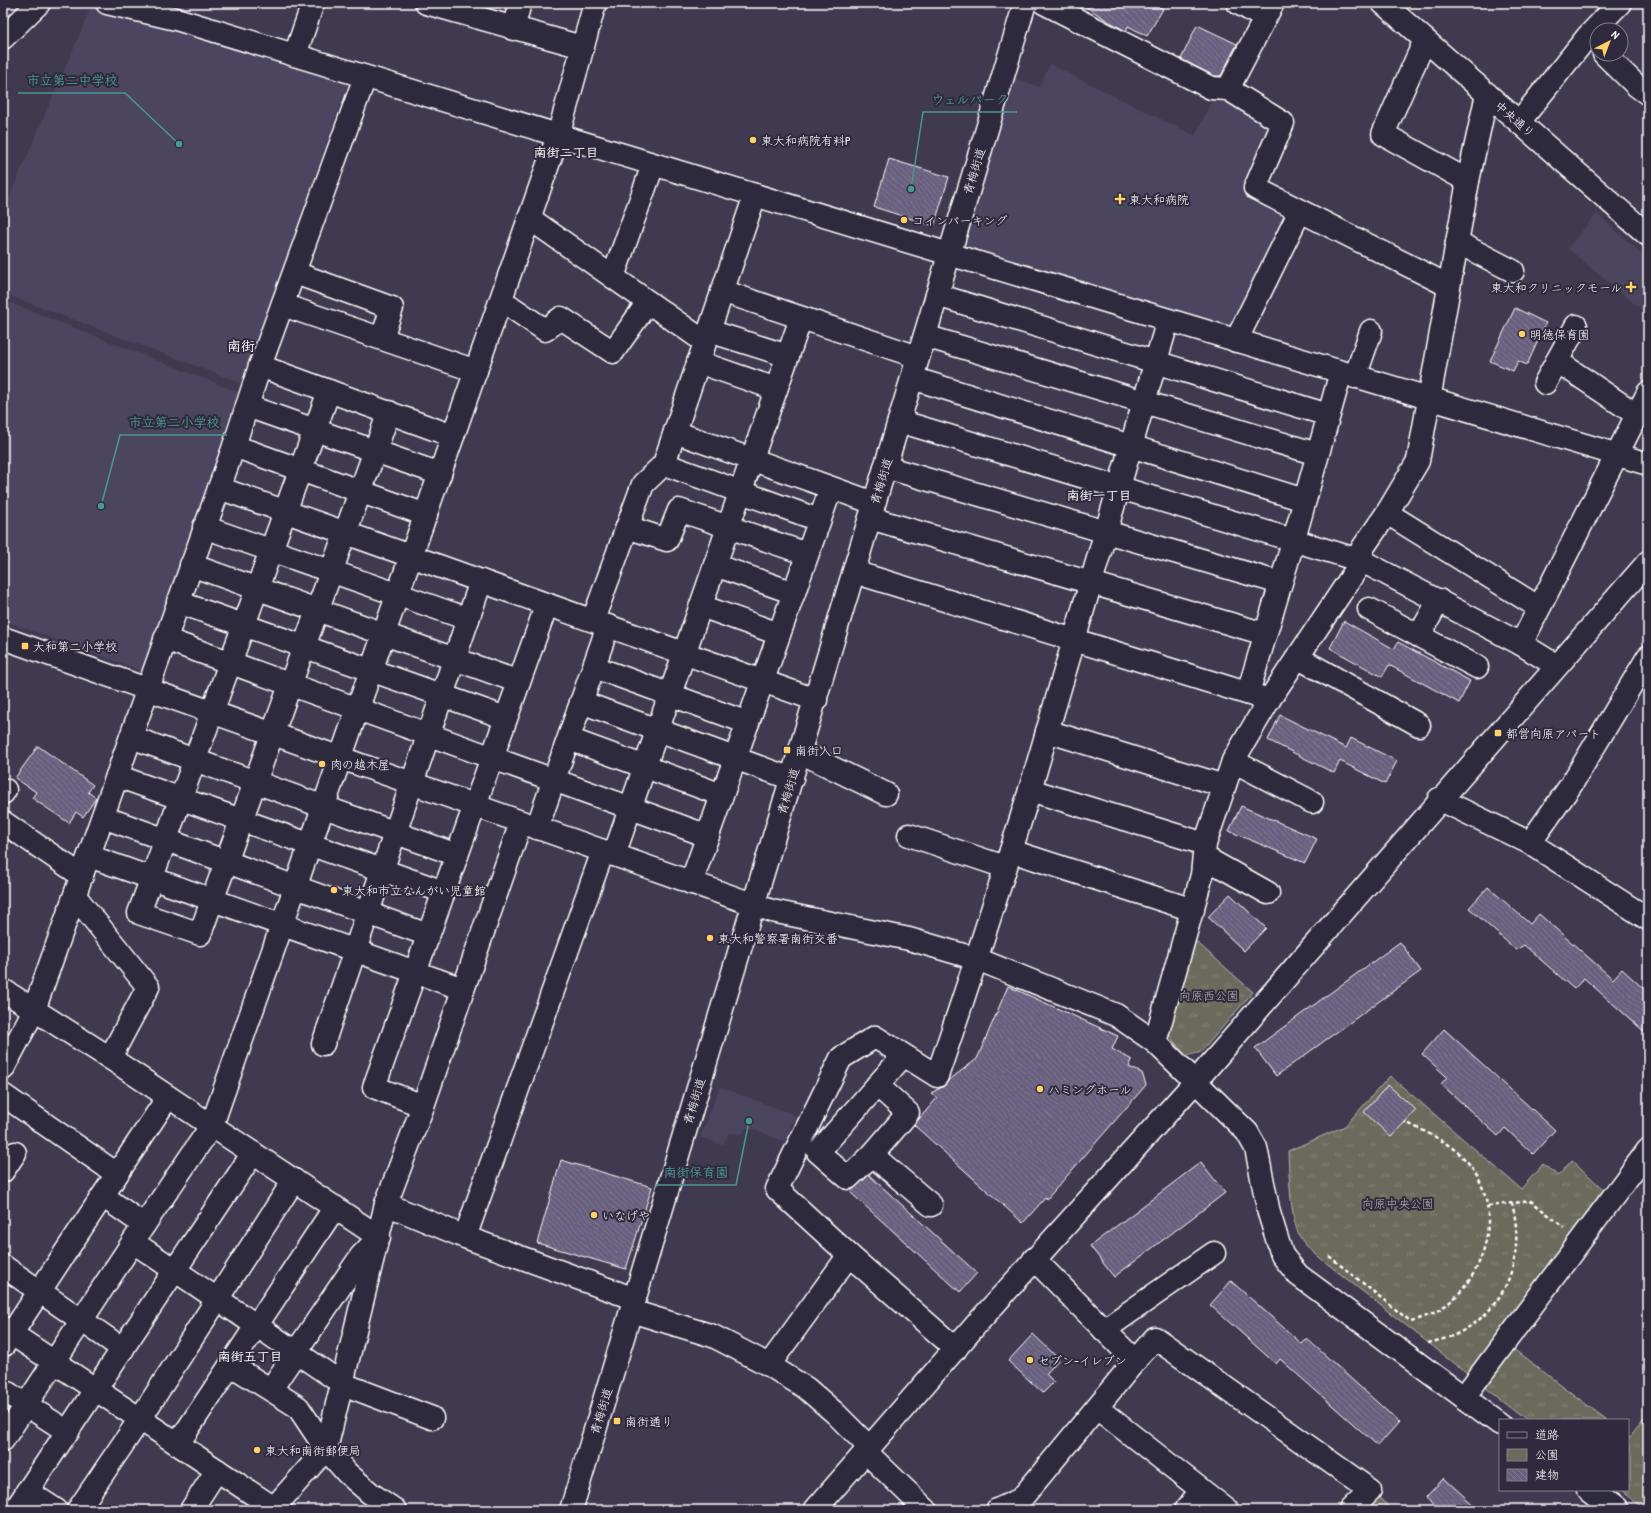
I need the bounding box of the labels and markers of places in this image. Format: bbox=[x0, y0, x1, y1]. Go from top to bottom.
callout: 市立第二中学校 bbox=[18, 68, 125, 93]
callout: ウェルパーク bbox=[923, 87, 1017, 112]
place label: 東大和病院有料P bbox=[761, 132, 851, 149]
marker: 東大和病院有料P bbox=[748, 135, 758, 145]
place label: 東大和病院 bbox=[1129, 191, 1189, 208]
marker: 東大和病院 bbox=[1114, 193, 1126, 205]
place label: コインパーキング bbox=[912, 212, 1008, 229]
marker: コインパーキング bbox=[899, 215, 909, 225]
place label: 東大和クリニックモール bbox=[1491, 279, 1622, 296]
marker: 東大和クリニックモール bbox=[1625, 281, 1637, 293]
place label: 明徳保育園 bbox=[1530, 326, 1590, 343]
marker: 明徳保育園 bbox=[1517, 329, 1527, 339]
callout: 市立第二小学校 bbox=[120, 410, 227, 435]
place label: 大和第二小学校 bbox=[33, 638, 117, 655]
marker: 大和第二小学校 bbox=[20, 641, 30, 651]
place label: 都営向原アパート bbox=[1506, 725, 1601, 742]
marker: 都営向原アパート bbox=[1493, 728, 1503, 738]
place label: 南街入口 bbox=[795, 742, 843, 759]
marker: 南街入口 bbox=[782, 745, 792, 755]
place label: 肉の越木屋 bbox=[330, 756, 390, 773]
marker: 肉の越木屋 bbox=[317, 759, 327, 769]
place label: 東大和市立なんがい児童館 bbox=[342, 882, 486, 899]
marker: 東大和市立なんがい児童館 bbox=[329, 885, 339, 895]
place label: 東大和警察署南街交番 bbox=[718, 930, 838, 947]
marker: 東大和警察署南街交番 bbox=[705, 933, 715, 943]
place label: ハミングホール bbox=[1048, 1081, 1131, 1098]
marker: ハミングホール bbox=[1035, 1084, 1045, 1094]
callout: 南街保育園 bbox=[655, 1160, 736, 1185]
place label: いなげや bbox=[602, 1207, 650, 1224]
marker: いなげや bbox=[589, 1210, 599, 1220]
place label: セブン-イレブン bbox=[1038, 1352, 1127, 1369]
marker: セブン-イレブン bbox=[1025, 1355, 1035, 1365]
place label: 南街通り bbox=[625, 1413, 673, 1430]
marker: 南街通り bbox=[612, 1416, 622, 1426]
place label: 東大和南街郵便局 bbox=[265, 1442, 361, 1459]
marker: 東大和南街郵便局 bbox=[252, 1445, 262, 1455]

